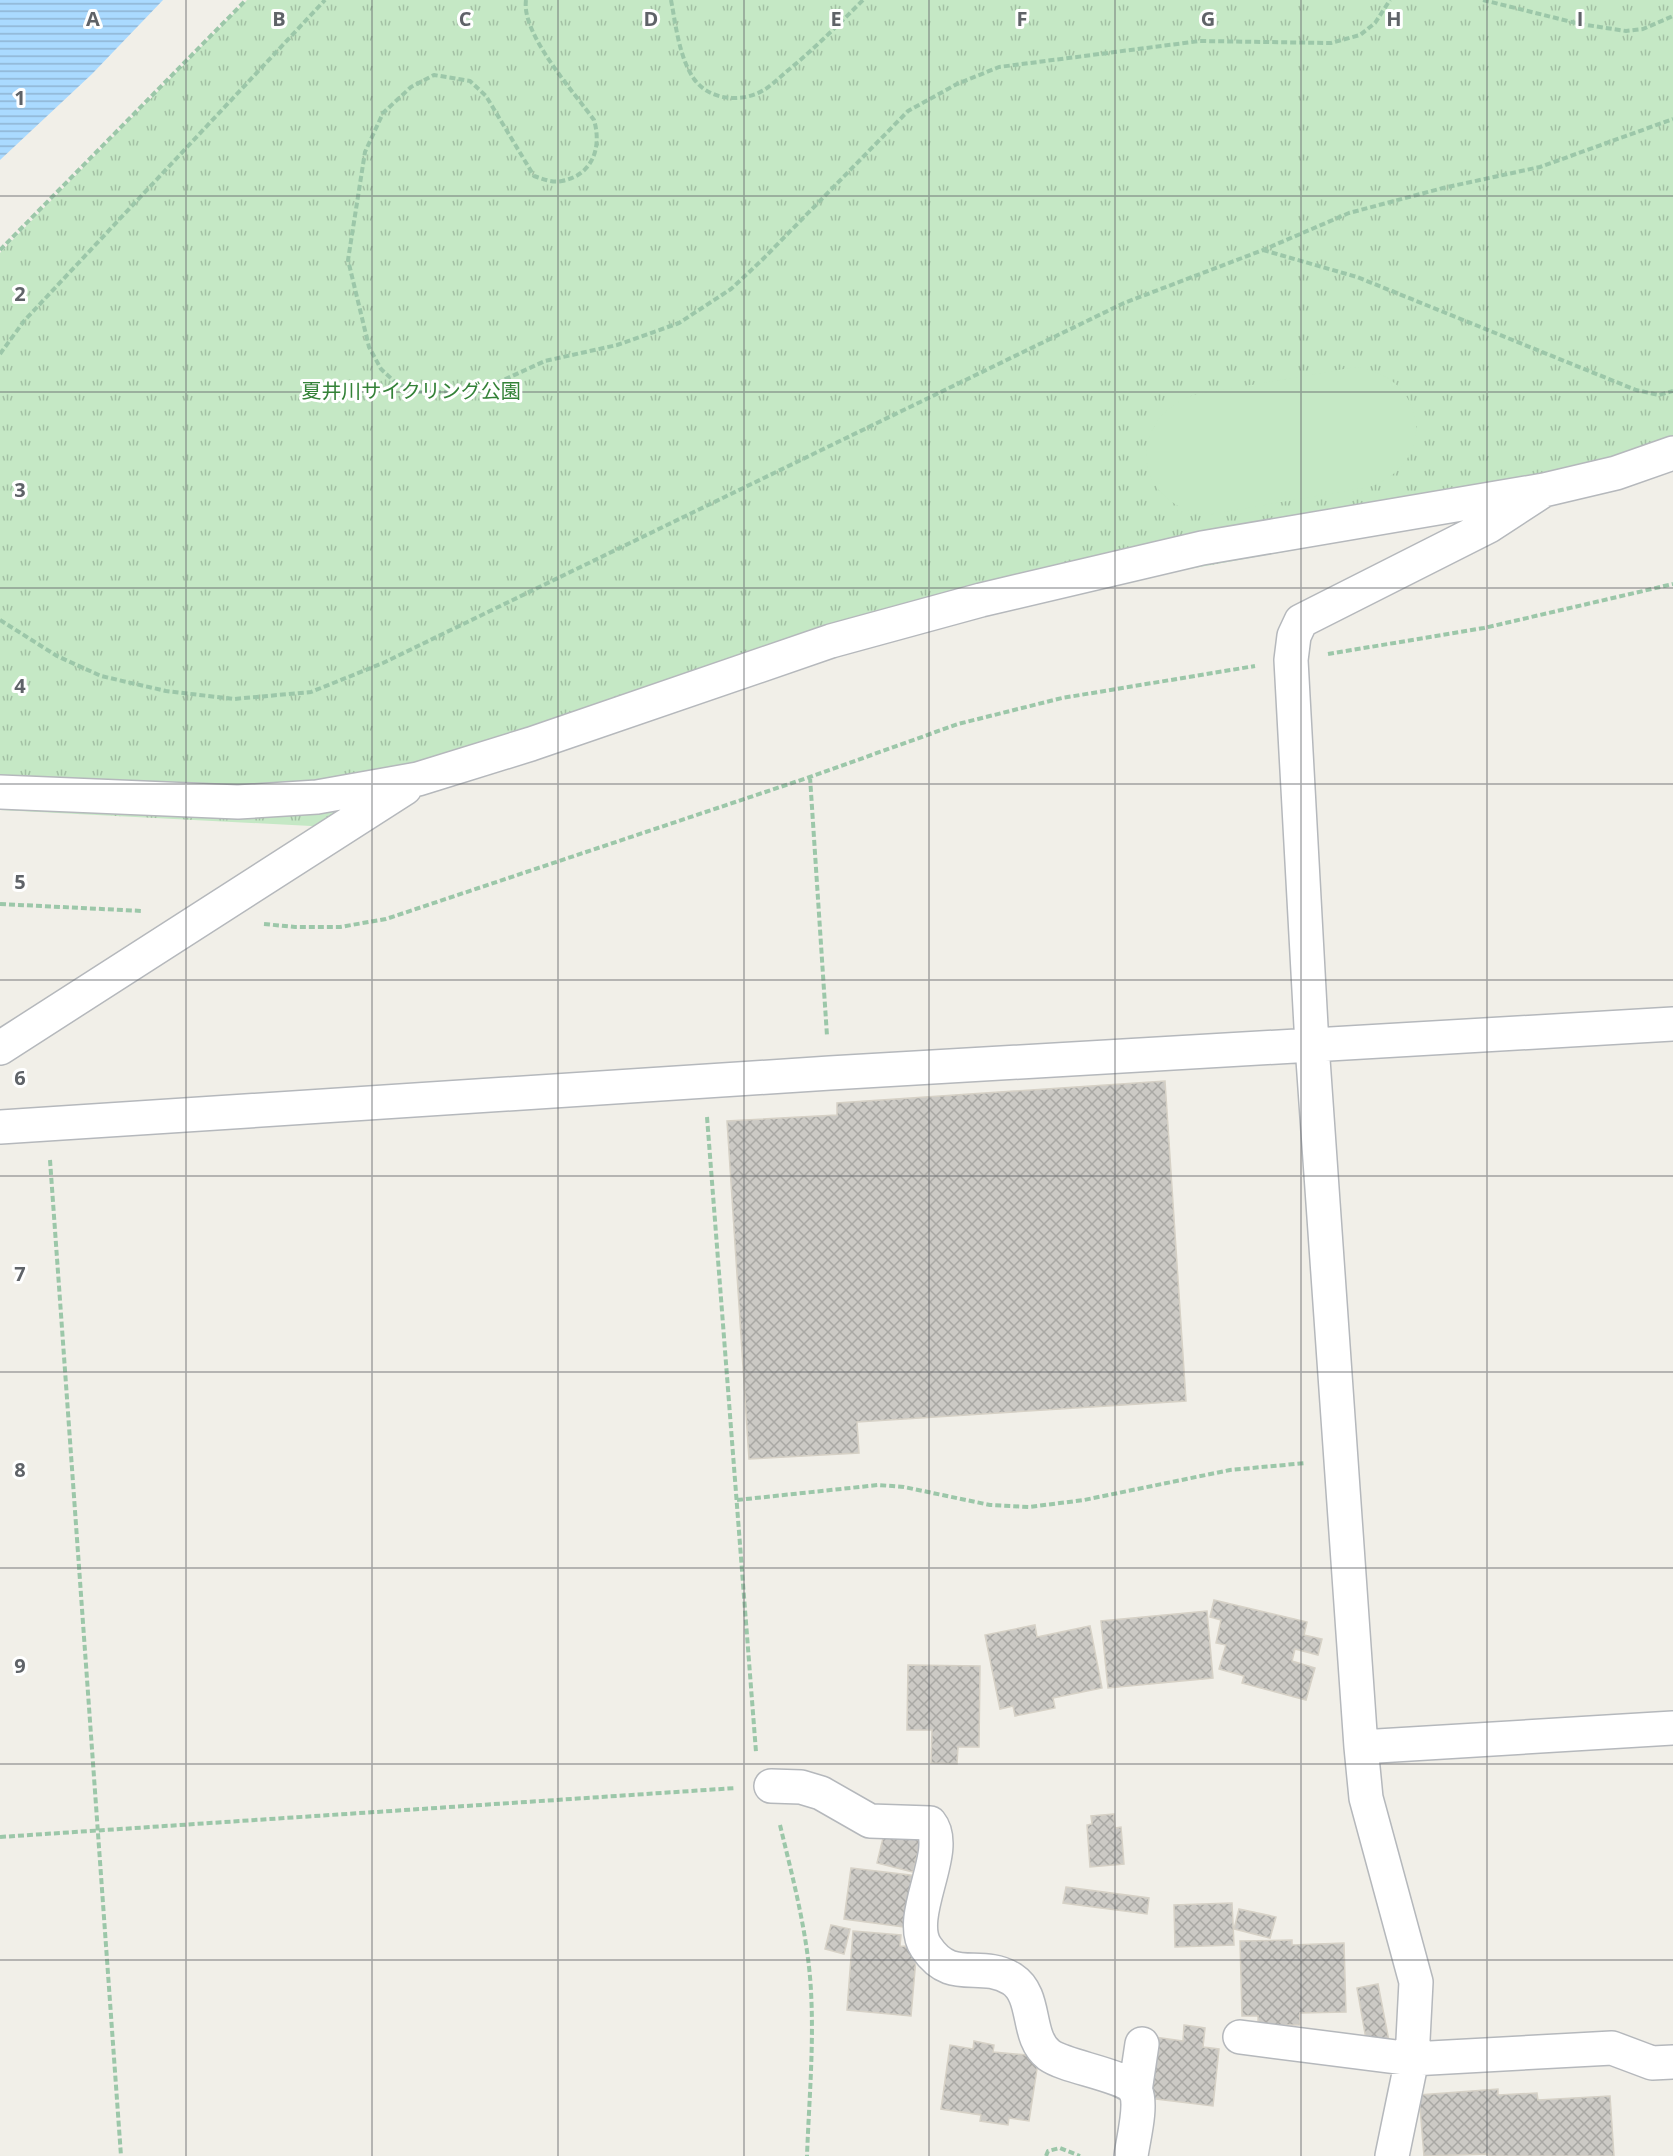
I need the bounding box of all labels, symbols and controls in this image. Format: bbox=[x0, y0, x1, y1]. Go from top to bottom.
text: A bbox=[86, 5, 100, 32]
text: B bbox=[272, 5, 286, 32]
text: C bbox=[459, 5, 472, 32]
text: D bbox=[644, 5, 658, 32]
text: E bbox=[830, 5, 842, 32]
text: F bbox=[1017, 5, 1027, 32]
text: G bbox=[1201, 5, 1215, 32]
text: H bbox=[1386, 5, 1402, 32]
text: I bbox=[1577, 5, 1583, 32]
text: 1 bbox=[14, 84, 26, 111]
text: 2 bbox=[14, 280, 26, 307]
park label: 夏井川サイクリング公園 bbox=[301, 377, 521, 404]
text: 3 bbox=[14, 476, 26, 503]
text: 4 bbox=[14, 672, 26, 699]
text: 5 bbox=[14, 868, 26, 895]
text: 6 bbox=[14, 1064, 26, 1091]
text: 7 bbox=[14, 1260, 26, 1287]
text: 8 bbox=[14, 1456, 26, 1483]
text: 9 bbox=[14, 1652, 26, 1679]

